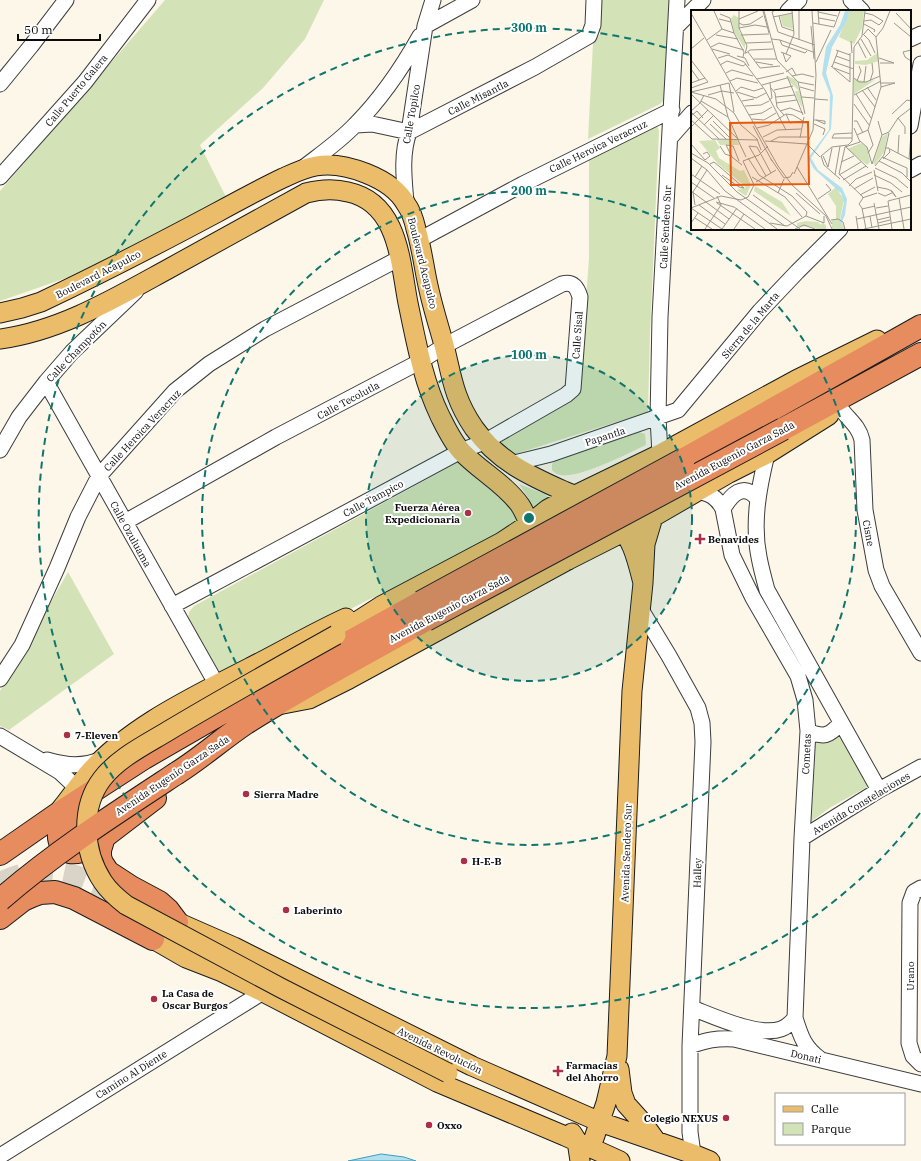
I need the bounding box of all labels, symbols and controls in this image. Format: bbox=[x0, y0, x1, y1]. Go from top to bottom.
inset map bbox=[691, 10, 911, 230]
scale bar bbox=[18, 16, 100, 42]
text: 300 m bbox=[511, 20, 547, 35]
text: 50 m bbox=[24, 22, 53, 37]
street label: Calle Puerto Galera bbox=[42, 51, 111, 129]
street label: Calle Misantla bbox=[446, 76, 511, 118]
street label: Calle Topilco bbox=[400, 83, 423, 145]
street label: Calle Heroica Veracruz bbox=[547, 117, 649, 176]
text: 200 m bbox=[511, 183, 547, 198]
street label: Calle Sendero Sur bbox=[657, 184, 674, 269]
street label: Boulevard Acapulco bbox=[405, 216, 440, 311]
street label: Boulevard Acapulco bbox=[53, 247, 143, 302]
street label: Sierra de la Marta bbox=[719, 289, 782, 361]
street label: Calle Sisal bbox=[569, 311, 586, 359]
street label: Calle Champotón bbox=[44, 317, 109, 385]
text: 100 m bbox=[511, 347, 547, 362]
street label: Calle Tecolutla bbox=[315, 378, 382, 422]
street label: Calle Heroica Veracruz bbox=[101, 387, 184, 474]
street label: Avenida Eugenio Garza Sada bbox=[672, 418, 797, 493]
street label: Papantla bbox=[583, 424, 627, 449]
street label: Calle Tampico bbox=[341, 477, 406, 520]
street label: Calle Ozuluama bbox=[107, 499, 154, 570]
place label: Fuerza Aérea Expedicionaria bbox=[385, 501, 460, 526]
marker: Fuerza Aérea Expedicionaria bbox=[463, 508, 473, 518]
centre of rings bbox=[522, 511, 536, 525]
street label: Cisne bbox=[860, 519, 877, 547]
place label: Benavides bbox=[708, 533, 759, 546]
marker: Benavides bbox=[695, 534, 705, 544]
street label: Avenida Eugenio Garza Sada bbox=[387, 571, 512, 646]
place label: 7-Eleven bbox=[75, 729, 119, 742]
marker: 7-Eleven bbox=[62, 730, 72, 740]
street label: Avenida Eugenio Garza Sada bbox=[113, 732, 232, 818]
street label: Cometas bbox=[799, 733, 814, 775]
street label: Avenida Constelaciones bbox=[810, 769, 913, 838]
place label: Sierra Madre bbox=[254, 788, 319, 801]
marker: Sierra Madre bbox=[241, 789, 251, 799]
street label: Avenida Sendero Sur bbox=[618, 803, 635, 903]
place label: H-E-B bbox=[472, 855, 502, 868]
marker: H-E-B bbox=[459, 856, 469, 866]
street label: Halley bbox=[690, 857, 705, 888]
place label: Laberinto bbox=[294, 904, 343, 917]
marker: Laberinto bbox=[281, 905, 291, 915]
street label: Urano bbox=[904, 961, 917, 991]
place label: La Casa de Oscar Burgos bbox=[162, 987, 228, 1012]
marker: La Casa de Oscar Burgos bbox=[149, 994, 159, 1004]
street label: Avenida Revolución bbox=[395, 1024, 485, 1077]
street label: Camino Al Diente bbox=[93, 1047, 169, 1102]
street label: Donati bbox=[789, 1047, 823, 1066]
place label: Farmacias del Ahorro bbox=[566, 1059, 619, 1084]
marker: Farmacias del Ahorro bbox=[553, 1066, 563, 1076]
legend bbox=[775, 1093, 905, 1145]
text: Calle bbox=[811, 1101, 839, 1116]
place label: Colegio NEXUS bbox=[644, 1112, 718, 1125]
marker: Colegio NEXUS bbox=[721, 1113, 731, 1123]
place label: Oxxo bbox=[437, 1119, 462, 1132]
marker: Oxxo bbox=[424, 1120, 434, 1130]
text: Parque bbox=[811, 1121, 851, 1136]

